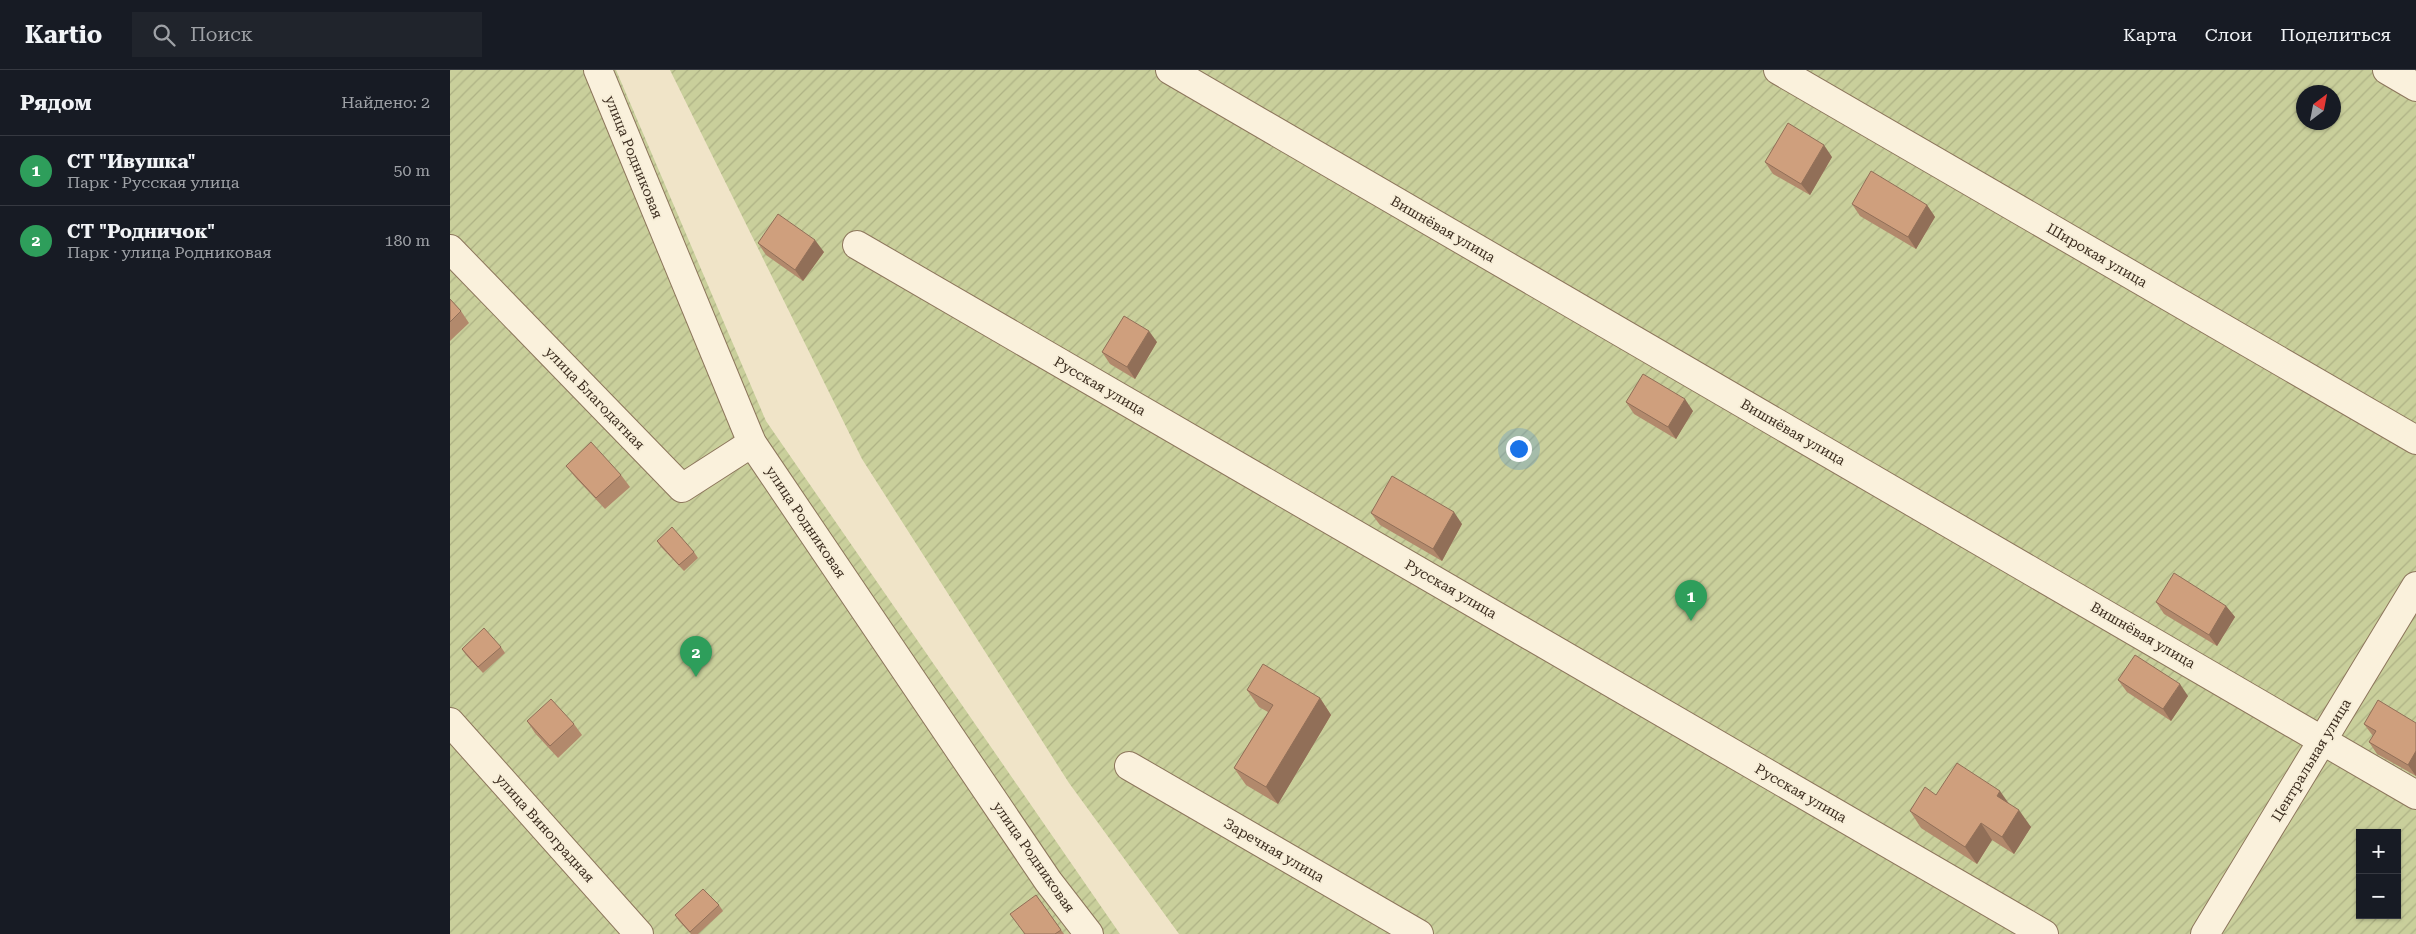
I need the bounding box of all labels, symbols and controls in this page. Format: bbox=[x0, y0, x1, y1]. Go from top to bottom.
search box bbox=[132, 12, 482, 57]
text: Kartio bbox=[25, 21, 102, 49]
icon: search bbox=[150, 21, 178, 49]
text: Поиск bbox=[190, 23, 253, 46]
text: Карта bbox=[2123, 24, 2177, 45]
text: Слои bbox=[2205, 24, 2252, 45]
text: Поделиться bbox=[2280, 24, 2391, 45]
north arrow bbox=[2296, 85, 2341, 130]
text: Рядом bbox=[20, 91, 92, 115]
text: Найдено: 2 bbox=[341, 93, 430, 112]
street label: улица Родниковая bbox=[602, 93, 666, 221]
text: СТ "Ивушка" bbox=[67, 150, 196, 173]
text: 1 bbox=[32, 161, 40, 180]
text: 50 m bbox=[393, 161, 430, 180]
text: Парк · Русская улица bbox=[67, 173, 239, 192]
street label: Вишнёвая улица bbox=[1388, 193, 1498, 266]
text: СТ "Родничок" bbox=[67, 220, 215, 243]
street label: Широкая улица bbox=[2044, 220, 2150, 290]
text: 2 bbox=[32, 231, 40, 250]
text: 180 m bbox=[384, 231, 430, 250]
text: Парк · улица Родниковая bbox=[67, 243, 272, 262]
street label: улица Благодатная bbox=[542, 343, 648, 453]
street label: Русская улица bbox=[1051, 353, 1149, 419]
street label: Вишнёвая улица bbox=[1738, 396, 1848, 469]
your location bbox=[1506, 436, 1532, 462]
street label: улица Родниковая bbox=[763, 463, 849, 581]
street label: Русская улица bbox=[1402, 556, 1500, 622]
pin: 1 bbox=[1675, 580, 1707, 621]
street label: Вишнёвая улица bbox=[2088, 599, 2198, 672]
pin: 2 bbox=[680, 636, 712, 677]
street label: Центральная улица bbox=[2268, 695, 2354, 824]
street label: Русская улица bbox=[1752, 760, 1850, 826]
street label: улица Виноградная bbox=[492, 771, 598, 885]
street label: улица Родниковая bbox=[990, 799, 1078, 915]
street label: Заречная улица bbox=[1221, 815, 1327, 885]
map controls bbox=[2356, 829, 2401, 919]
button: + bbox=[2356, 829, 2401, 874]
button: − bbox=[2356, 874, 2401, 919]

